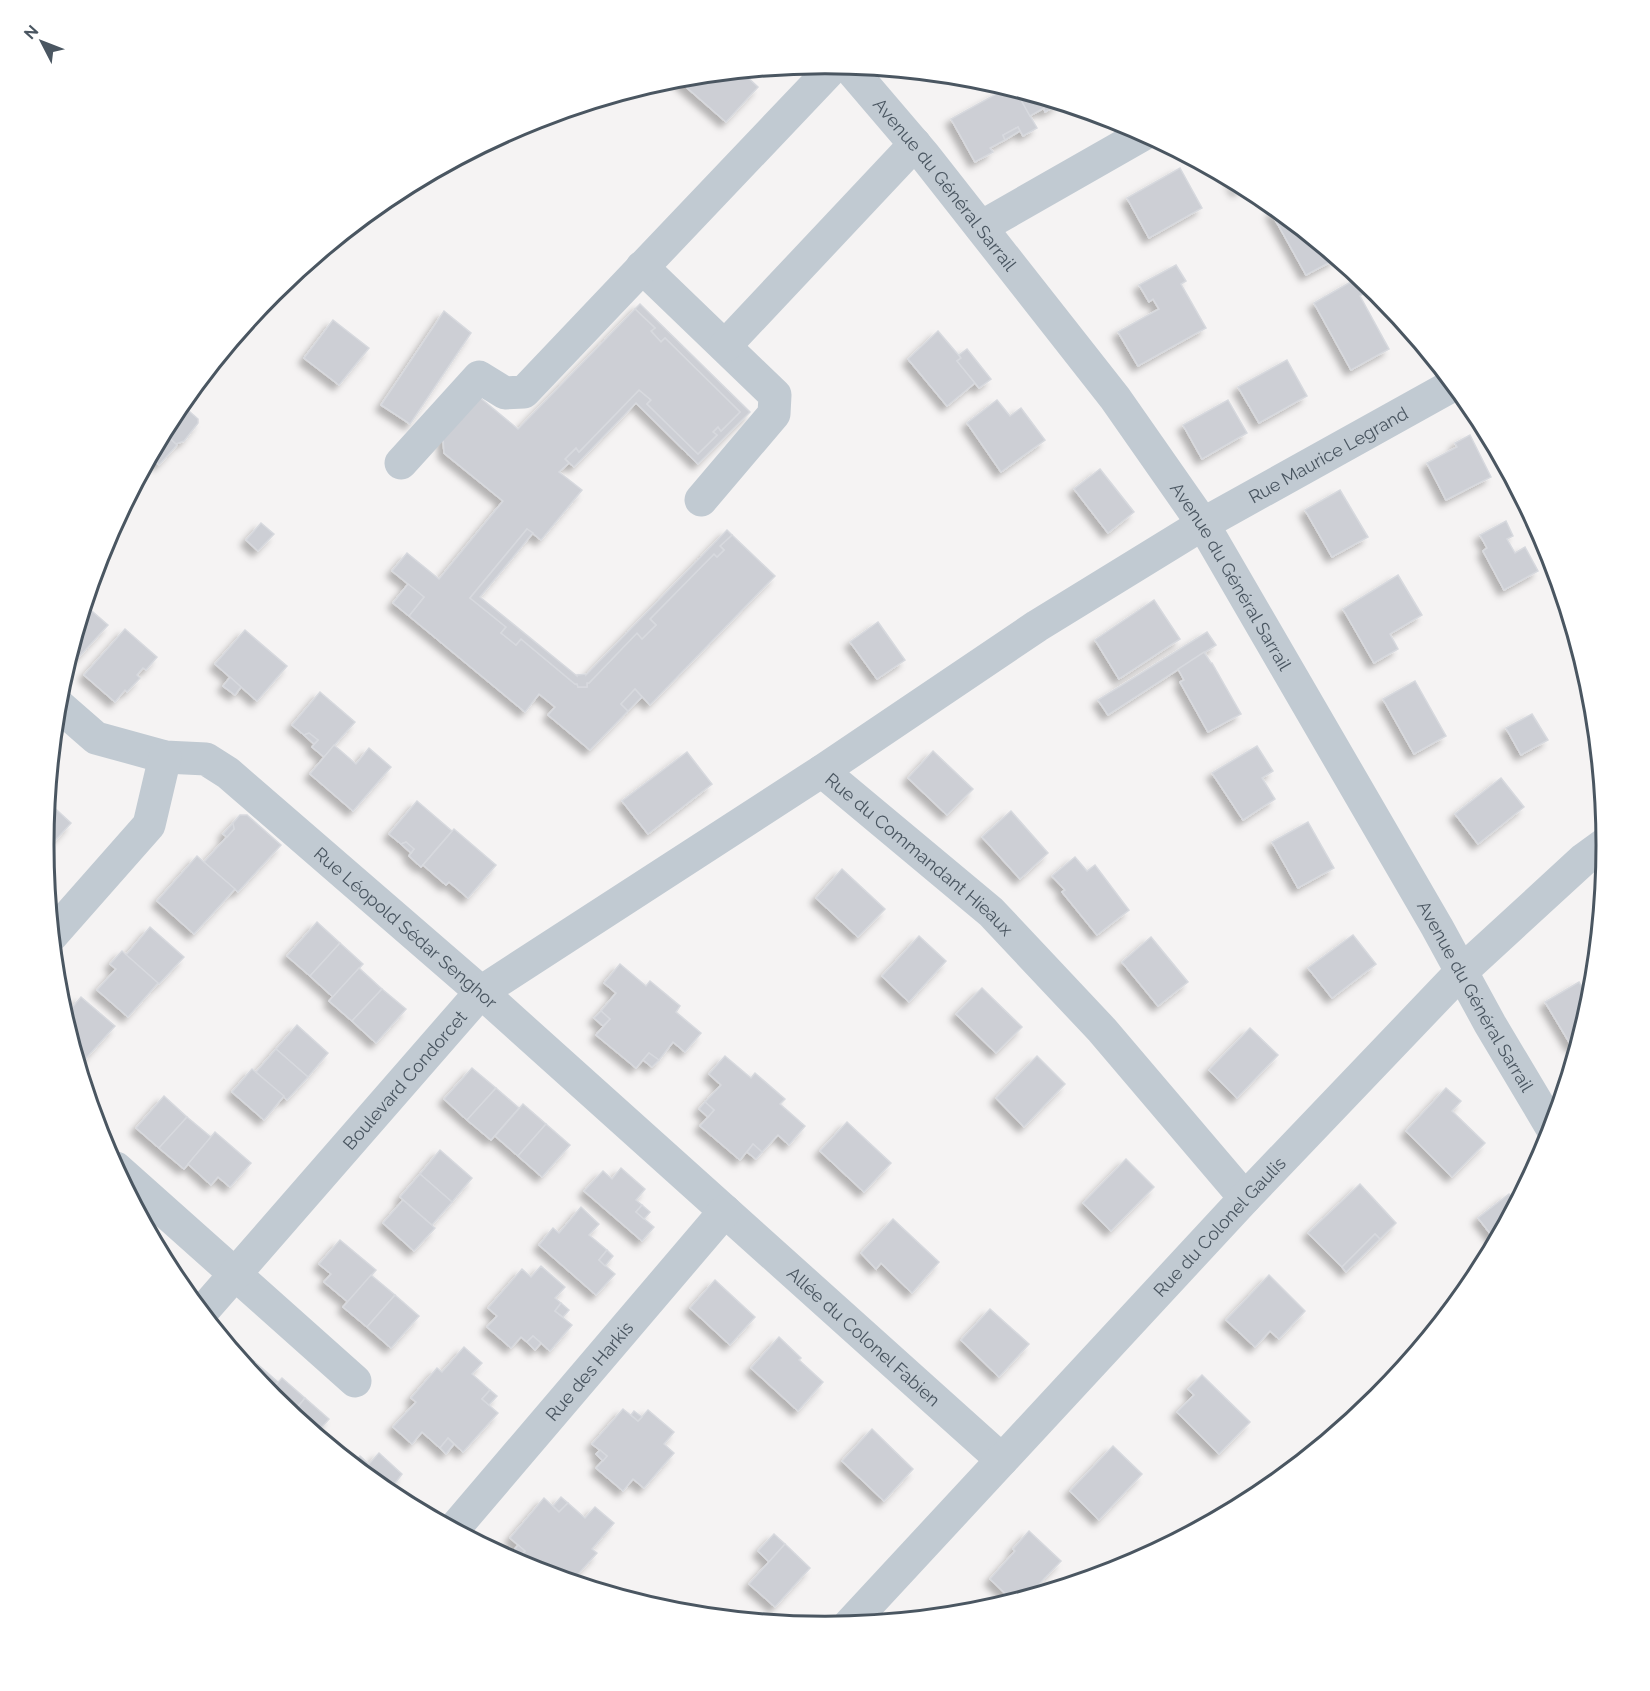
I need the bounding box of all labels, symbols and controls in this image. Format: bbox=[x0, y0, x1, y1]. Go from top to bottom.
north arrow bbox=[12, 12, 72, 72]
text: N bbox=[20, 21, 42, 43]
street label: Avenue du Général Sarrail bbox=[869, 93, 1021, 275]
street label: Rue Maurice Legrand bbox=[1245, 402, 1411, 507]
street label: Avenue du Général Sarrail bbox=[1166, 478, 1296, 674]
street label: Rue du Commandant Hieaux bbox=[821, 768, 1018, 939]
street label: Rue Léopold Sédar Senghor bbox=[310, 842, 502, 1013]
street label: Avenue du Général Sarrail bbox=[1413, 897, 1538, 1095]
street label: Boulevard Condorcet bbox=[338, 1006, 471, 1154]
street label: Rue du Colonel Gaulis bbox=[1149, 1152, 1290, 1301]
street label: Allée du Colonel Fabien bbox=[783, 1262, 945, 1410]
street label: Rue des Harkis bbox=[541, 1316, 637, 1425]

